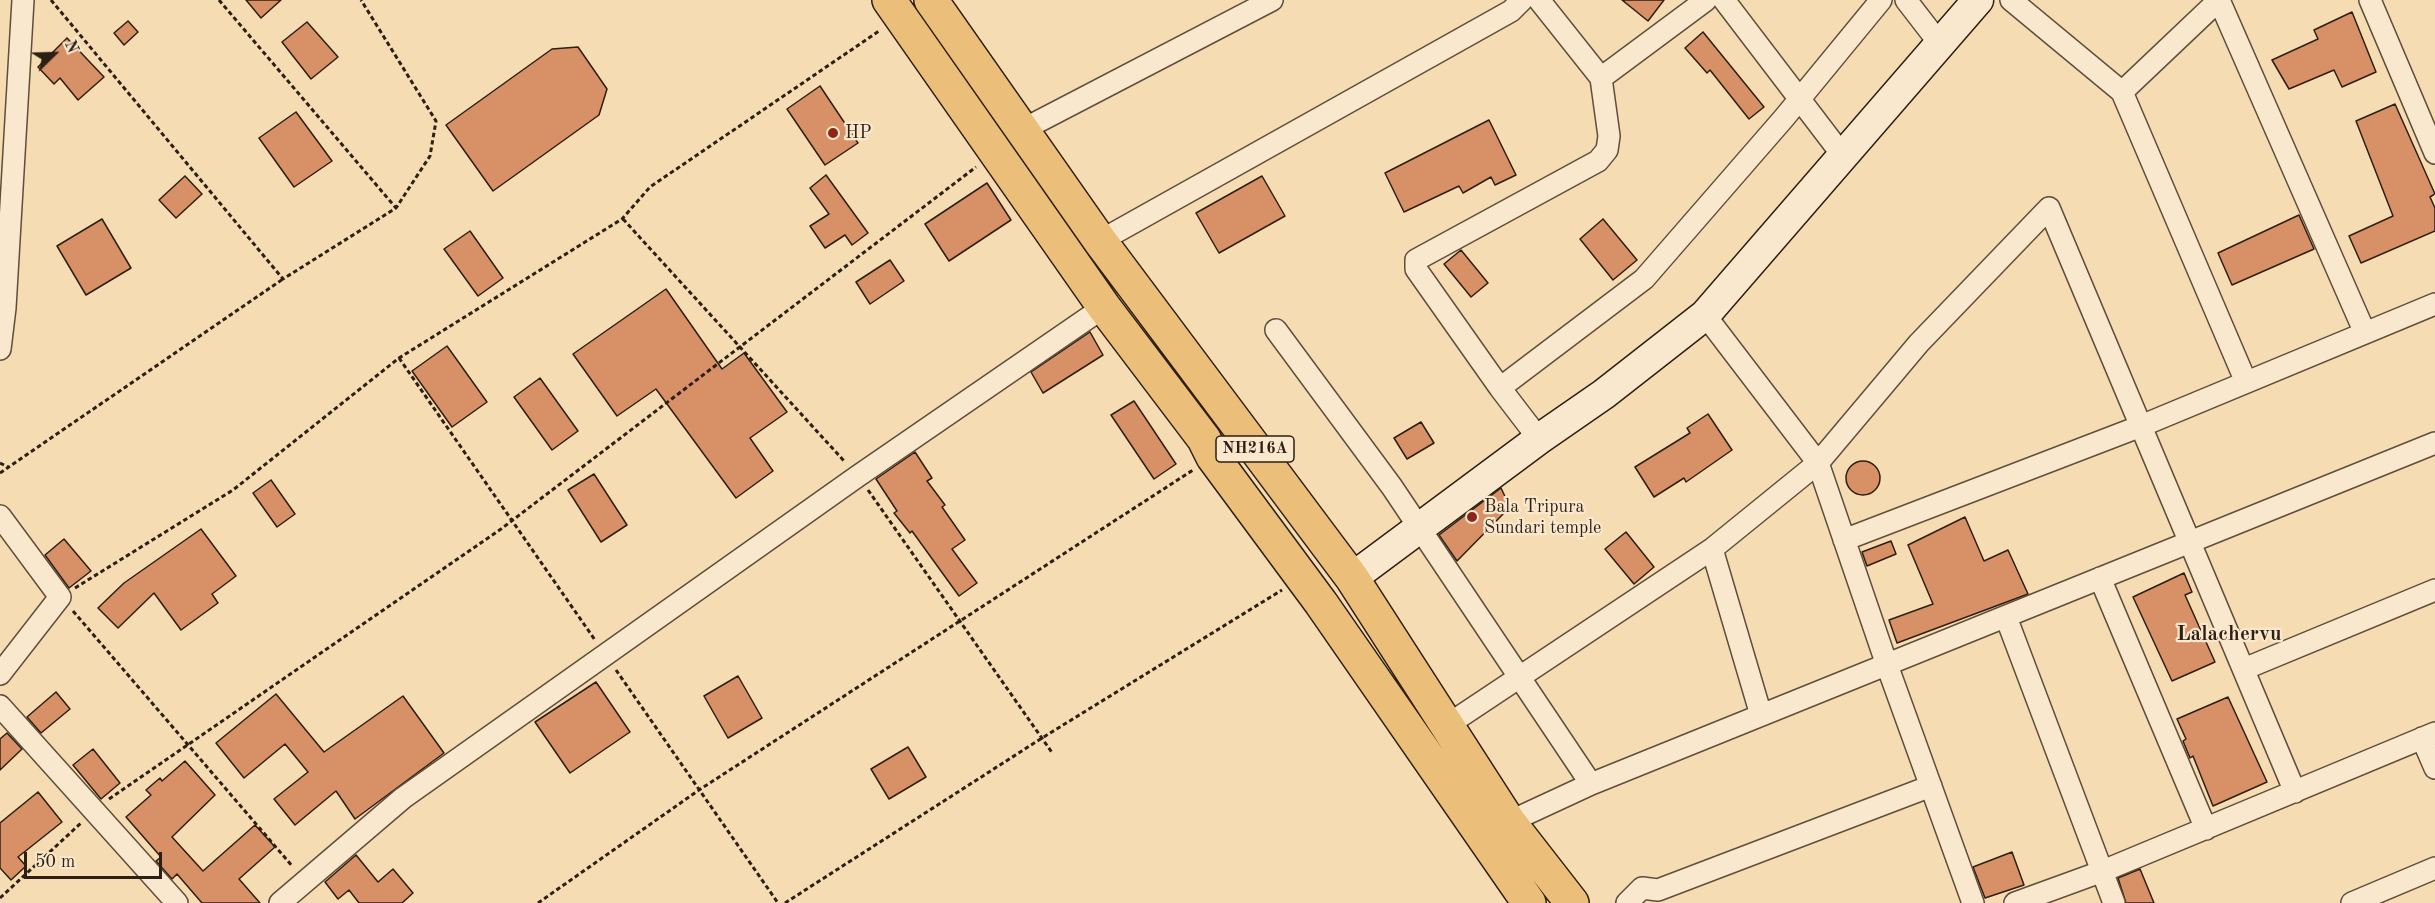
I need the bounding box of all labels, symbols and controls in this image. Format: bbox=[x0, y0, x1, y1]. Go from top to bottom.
north arrow bbox=[24, 24, 84, 84]
text: N bbox=[61, 38, 80, 56]
place label: HP bbox=[845, 122, 871, 144]
marker: HP bbox=[826, 126, 840, 140]
road number: NH216A bbox=[1216, 436, 1294, 462]
place label: Bala Tripura Sundari temple bbox=[1484, 496, 1601, 538]
marker: Bala Tripura Sundari temple bbox=[1465, 510, 1479, 524]
district label: Lalachervu bbox=[2176, 621, 2282, 647]
scale bar bbox=[27, 840, 165, 878]
text: 50 m bbox=[35, 853, 75, 871]

